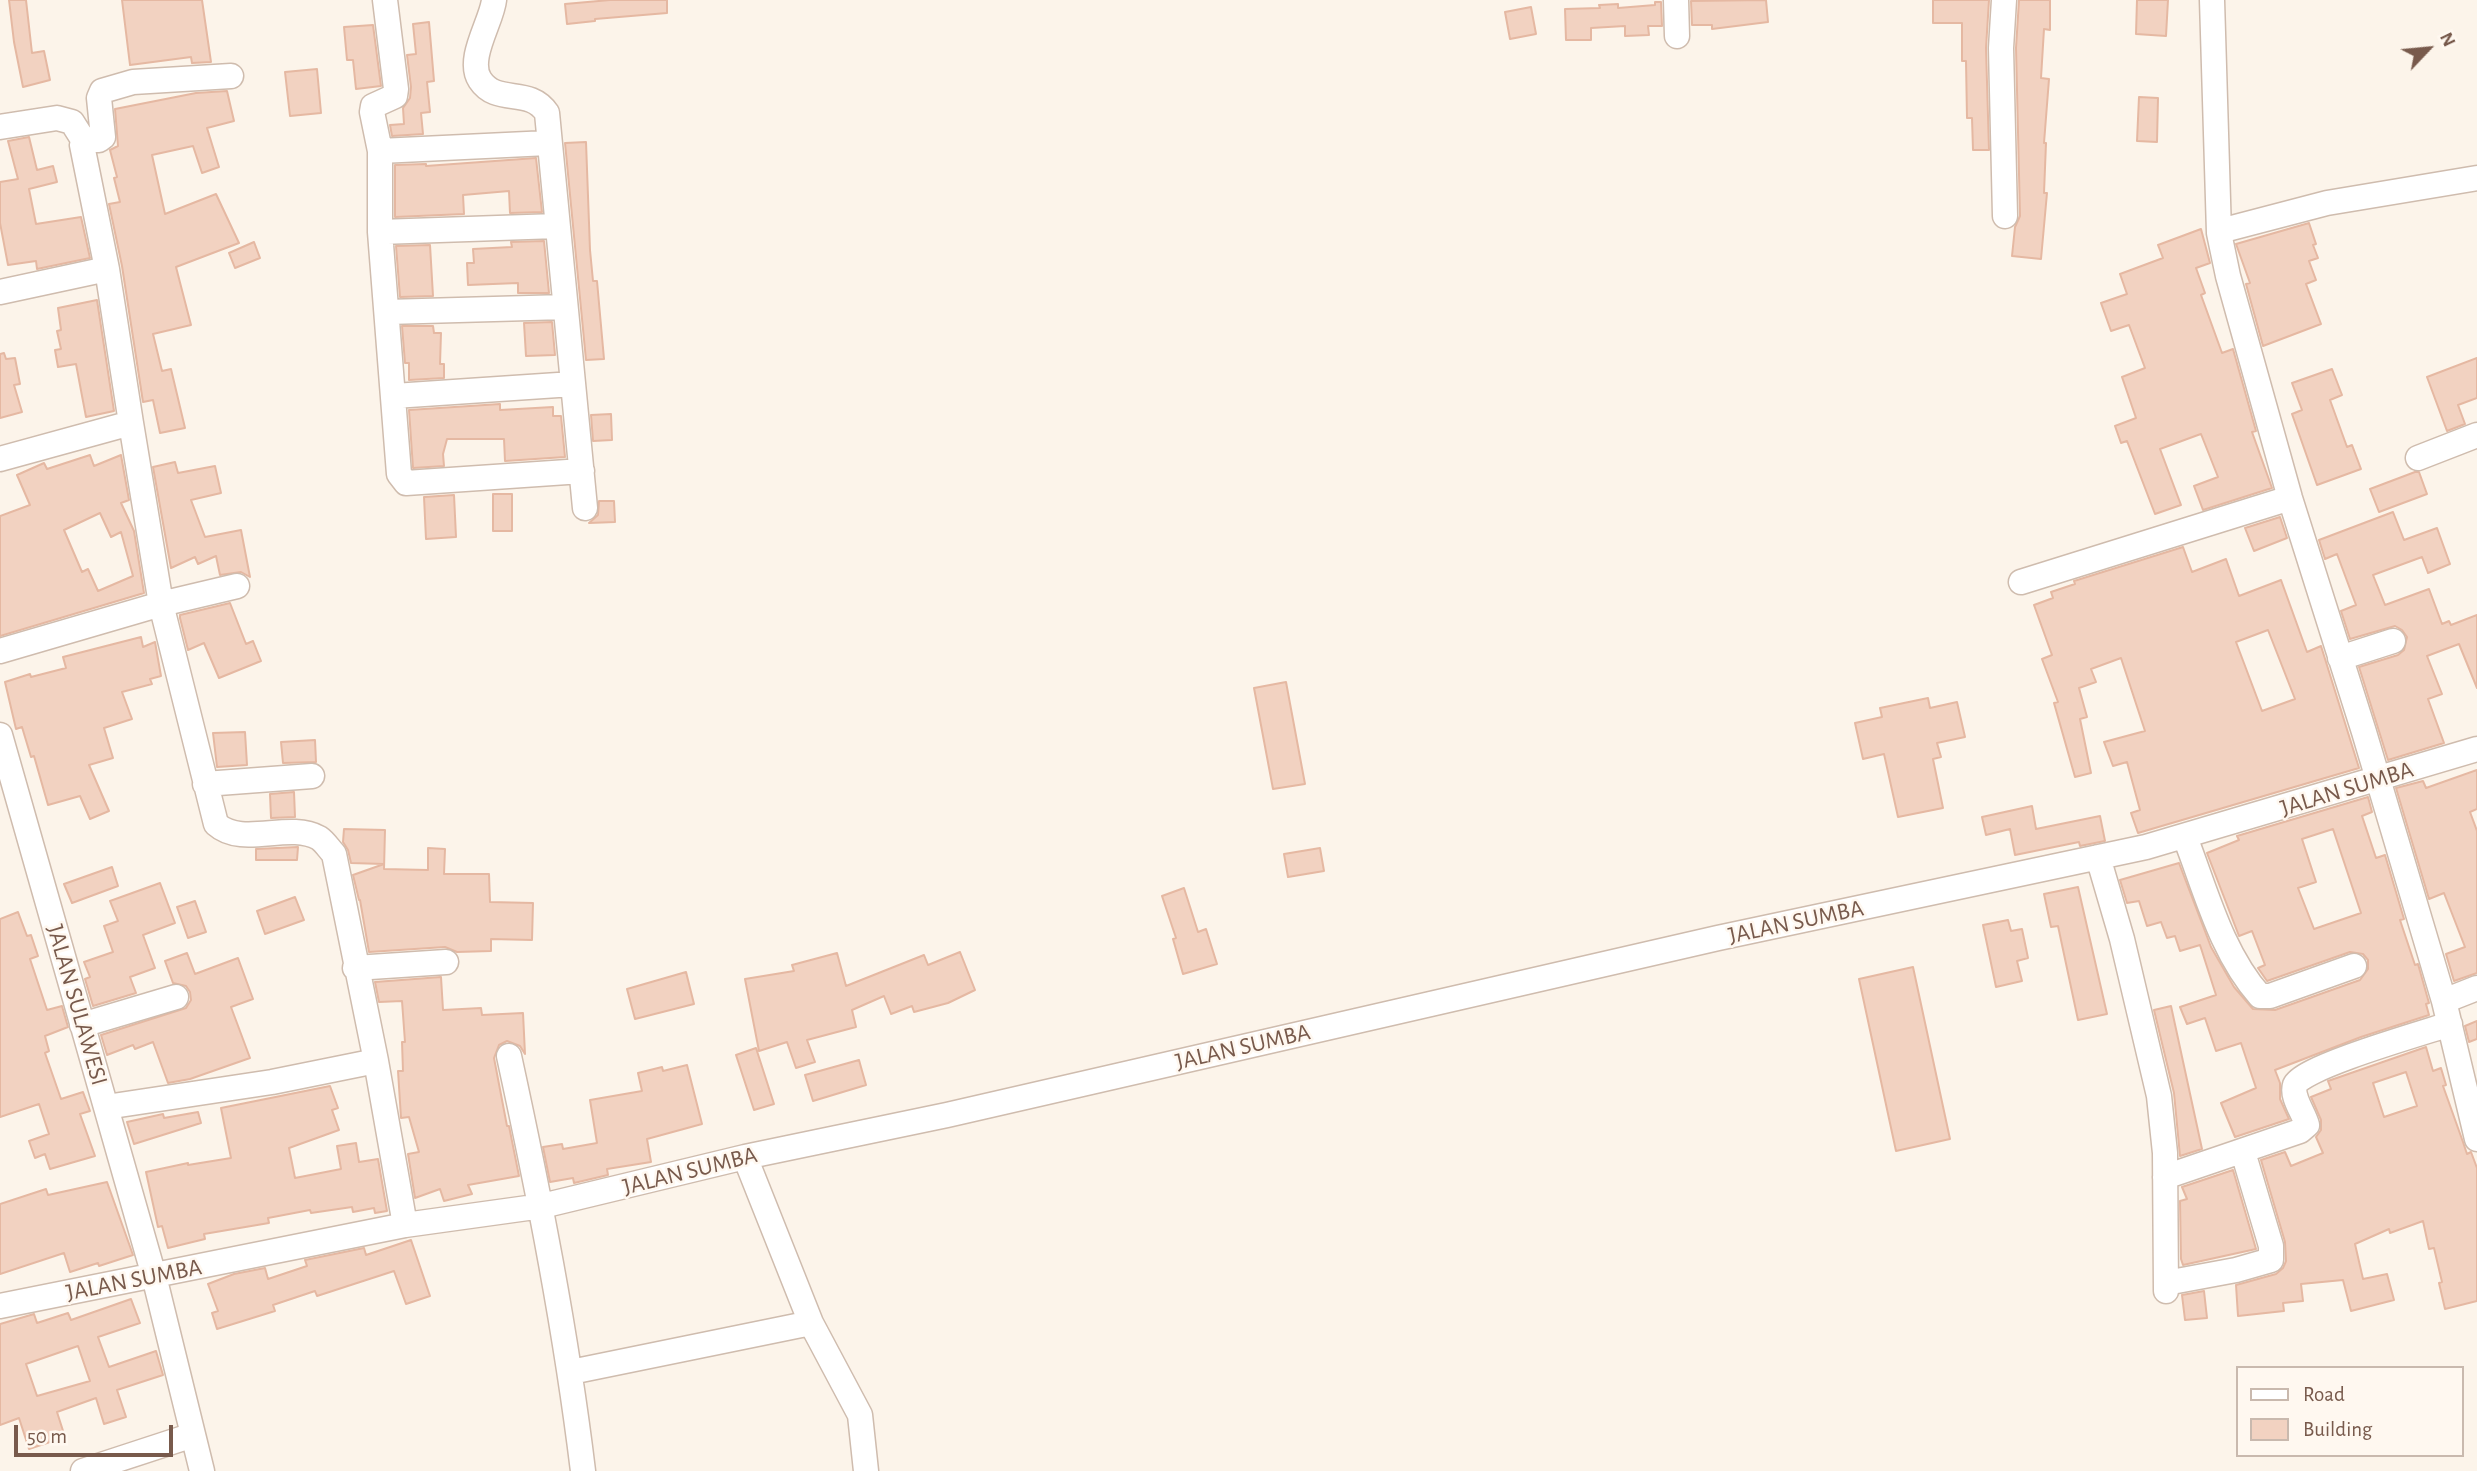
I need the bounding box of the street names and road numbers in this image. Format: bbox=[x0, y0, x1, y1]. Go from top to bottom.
street label: JALAN SUMBA bbox=[2277, 755, 2417, 823]
street label: JALAN SUMBA bbox=[1726, 894, 1866, 950]
street label: JALAN SULAWESI bbox=[40, 921, 114, 1089]
street label: JALAN SUMBA bbox=[1173, 1017, 1313, 1077]
street label: JALAN SUMBA bbox=[620, 1140, 760, 1202]
street label: JALAN SUMBA bbox=[64, 1253, 204, 1307]

